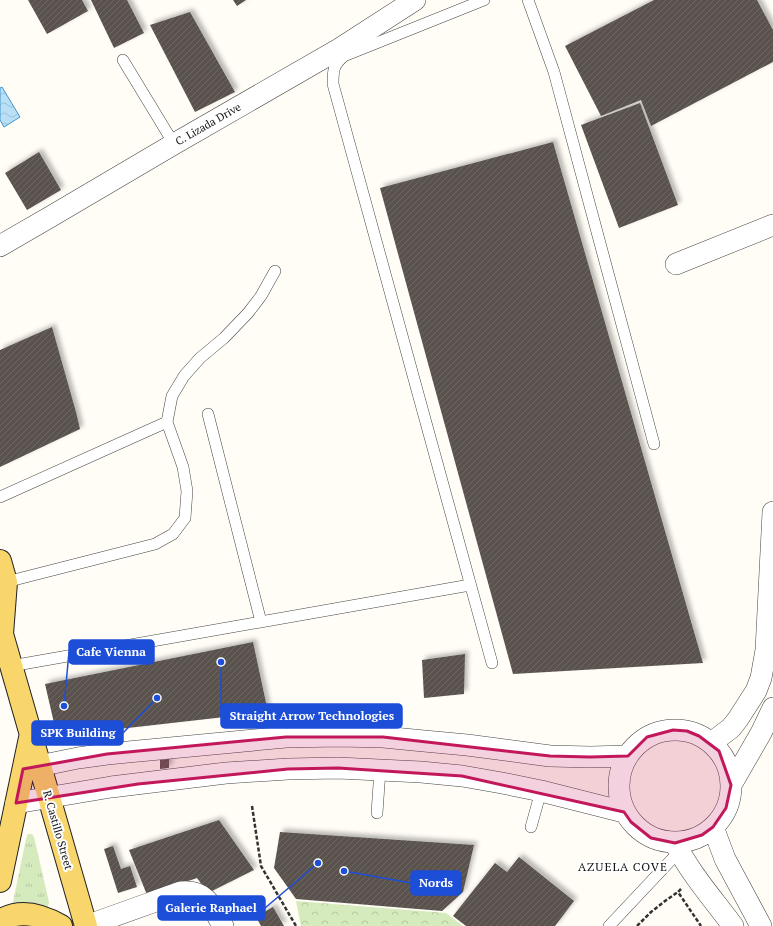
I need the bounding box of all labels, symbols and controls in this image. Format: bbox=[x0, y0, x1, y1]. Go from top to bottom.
street label: C. Lizada Drive bbox=[173, 99, 244, 148]
callout: Cafe Vienna bbox=[69, 640, 154, 664]
text: Cafe Vienna bbox=[76, 644, 146, 659]
callout: Straight Arrow Technologies bbox=[221, 704, 402, 728]
text: Straight Arrow Technologies bbox=[230, 708, 395, 723]
callout: SPK Building bbox=[32, 721, 123, 745]
text: SPK Building bbox=[40, 725, 116, 740]
street label: R. Castillo Street bbox=[40, 789, 76, 871]
district label: AZUELA COVE bbox=[578, 859, 668, 874]
callout: Nords bbox=[411, 871, 461, 895]
text: Nords bbox=[419, 875, 454, 890]
callout: Galerie Raphael bbox=[158, 896, 265, 920]
text: Galerie Raphael bbox=[165, 900, 257, 915]

